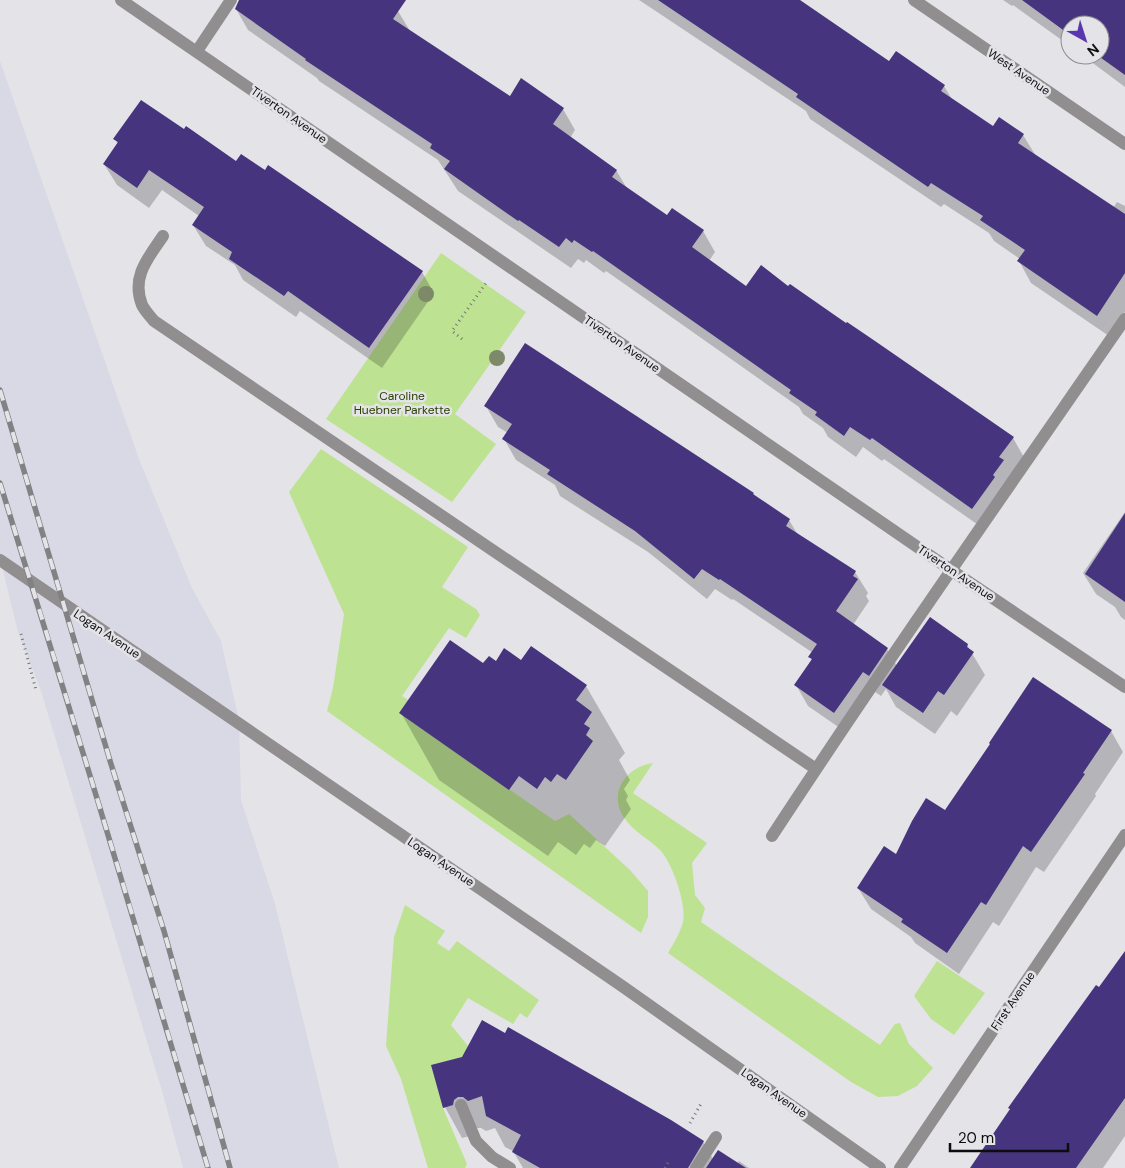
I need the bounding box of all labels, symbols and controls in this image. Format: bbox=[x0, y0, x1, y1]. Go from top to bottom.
north arrow bbox=[1060, 15, 1110, 65]
text: N bbox=[1084, 40, 1103, 60]
street label: West Avenue bbox=[985, 45, 1054, 99]
street label: Tiverton Avenue bbox=[248, 83, 330, 147]
street label: Tiverton Avenue bbox=[581, 312, 663, 376]
park label: Caroline Huebner Parkette bbox=[354, 388, 451, 418]
street label: Tiverton Avenue bbox=[914, 541, 998, 605]
street label: Logan Avenue bbox=[71, 606, 144, 662]
street label: Logan Avenue bbox=[405, 834, 478, 890]
street label: First Avenue bbox=[987, 968, 1039, 1034]
street label: Logan Avenue bbox=[738, 1064, 810, 1122]
scale bar bbox=[950, 1120, 1068, 1152]
text: 20 m bbox=[958, 1128, 994, 1148]

